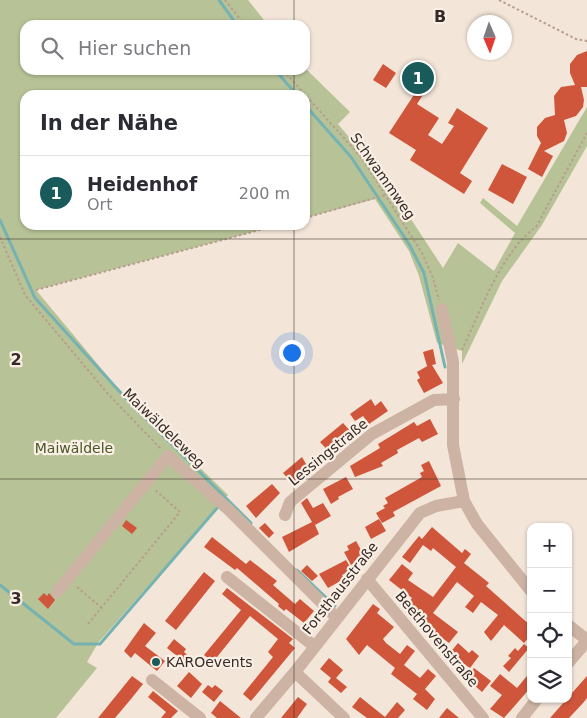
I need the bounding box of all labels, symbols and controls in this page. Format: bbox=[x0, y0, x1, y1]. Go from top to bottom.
text: B bbox=[434, 7, 446, 26]
north arrow bbox=[467, 15, 512, 60]
search box bbox=[20, 20, 310, 75]
icon: search bbox=[38, 34, 66, 62]
text: Hier suchen bbox=[78, 37, 191, 59]
pin: 1 bbox=[402, 59, 434, 97]
text: In der Nähe bbox=[40, 111, 178, 135]
street label: Schwammweg bbox=[347, 130, 419, 222]
text: Heidenhof bbox=[87, 173, 197, 195]
text: 1 bbox=[50, 184, 62, 203]
text: 200 m bbox=[239, 184, 290, 203]
text: Ort bbox=[87, 195, 112, 214]
your location bbox=[279, 340, 305, 366]
text: 2 bbox=[10, 350, 22, 369]
street label: Maiwäldeleweg bbox=[120, 385, 208, 471]
street label: Lessingstraße bbox=[285, 415, 371, 489]
park label: Maiwäldele bbox=[35, 440, 113, 456]
map controls bbox=[527, 523, 572, 703]
button: + bbox=[527, 523, 572, 568]
street label: Forsthausstraße bbox=[299, 539, 381, 637]
button: − bbox=[527, 568, 572, 613]
street label: Beethovenstraße bbox=[392, 588, 482, 690]
text: 3 bbox=[10, 589, 22, 608]
button: locate bbox=[527, 613, 572, 658]
place label: KAROevents bbox=[166, 654, 252, 670]
marker: KAROevents bbox=[150, 656, 162, 668]
button: layers bbox=[527, 658, 572, 703]

